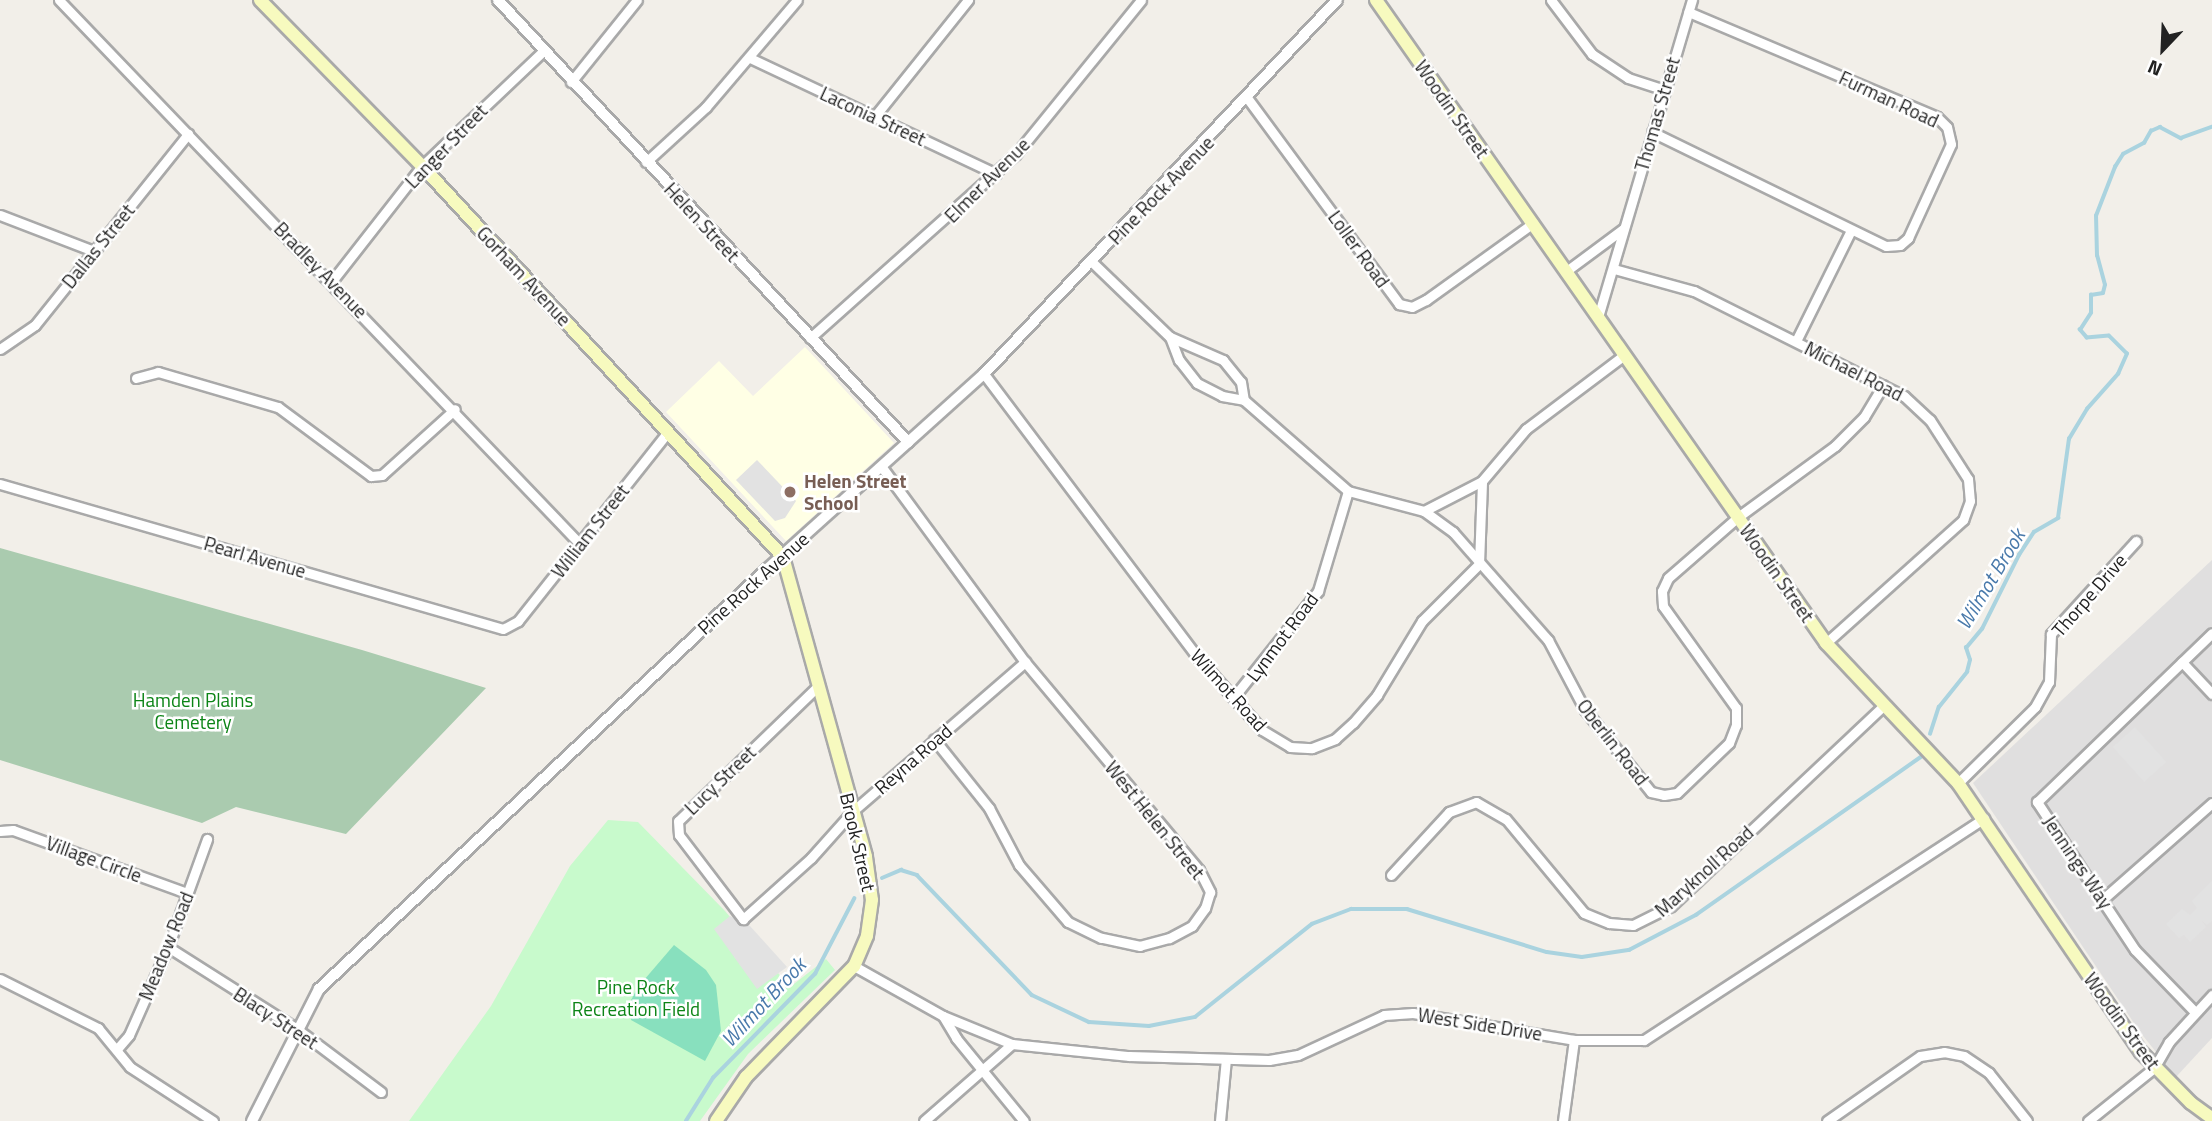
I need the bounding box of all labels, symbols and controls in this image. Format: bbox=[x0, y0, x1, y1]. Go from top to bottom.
north arrow bbox=[2128, 14, 2198, 84]
text: N bbox=[2143, 53, 2166, 85]
street label: Thomas Street bbox=[1630, 54, 1684, 174]
street label: Woodin Street bbox=[1410, 56, 1494, 162]
street label: Furman Road bbox=[1836, 66, 1942, 132]
street label: Laconia Street bbox=[817, 82, 929, 150]
street label: Langer Street bbox=[400, 99, 492, 193]
street label: Pine Rock Avenue bbox=[1103, 131, 1219, 249]
street label: Elmer Avenue bbox=[940, 133, 1034, 227]
street label: Helen Street bbox=[660, 178, 744, 266]
street label: Dallas Street bbox=[57, 199, 139, 293]
street label: Loller Road bbox=[1324, 206, 1394, 292]
street label: Bradley Avenue bbox=[270, 217, 372, 323]
street label: Gorham Avenue bbox=[472, 222, 576, 330]
street label: Michael Road bbox=[1801, 336, 1907, 406]
place label: Helen Street School bbox=[804, 470, 906, 514]
street label: William Street bbox=[546, 480, 634, 582]
marker: Helen Street School bbox=[782, 484, 798, 500]
street label: Woodin Street bbox=[1735, 520, 1819, 626]
water label: Wilmot Brook bbox=[1950, 524, 2030, 634]
street label: Pine Rock Avenue bbox=[693, 527, 813, 639]
street label: Pearl Avenue bbox=[201, 532, 309, 582]
street label: Thorpe Drive bbox=[2047, 549, 2131, 641]
street label: Lynmot Road bbox=[1241, 588, 1323, 686]
street label: Wilmot Road bbox=[1186, 644, 1272, 736]
park label: Hamden Plains Cemetery bbox=[133, 689, 253, 733]
street label: Oberlin Road bbox=[1572, 694, 1654, 790]
street label: Reyna Road bbox=[870, 719, 956, 799]
street label: Lucy Street bbox=[680, 741, 760, 819]
street label: West Helen Street bbox=[1100, 756, 1210, 884]
street label: Brook Street bbox=[836, 791, 880, 893]
street label: Jennings Way bbox=[2038, 811, 2118, 913]
street label: Maryknoll Road bbox=[1650, 821, 1758, 921]
street label: Village Circle bbox=[43, 831, 145, 887]
street label: Meadow Road bbox=[134, 889, 198, 1003]
water label: Wilmot Brook bbox=[715, 952, 811, 1052]
street label: Woodin Street bbox=[2079, 968, 2165, 1074]
park label: Pine Rock Recreation Field bbox=[572, 976, 700, 1020]
street label: Blacy Street bbox=[229, 982, 323, 1054]
street label: West Side Drive bbox=[1416, 1003, 1544, 1045]

